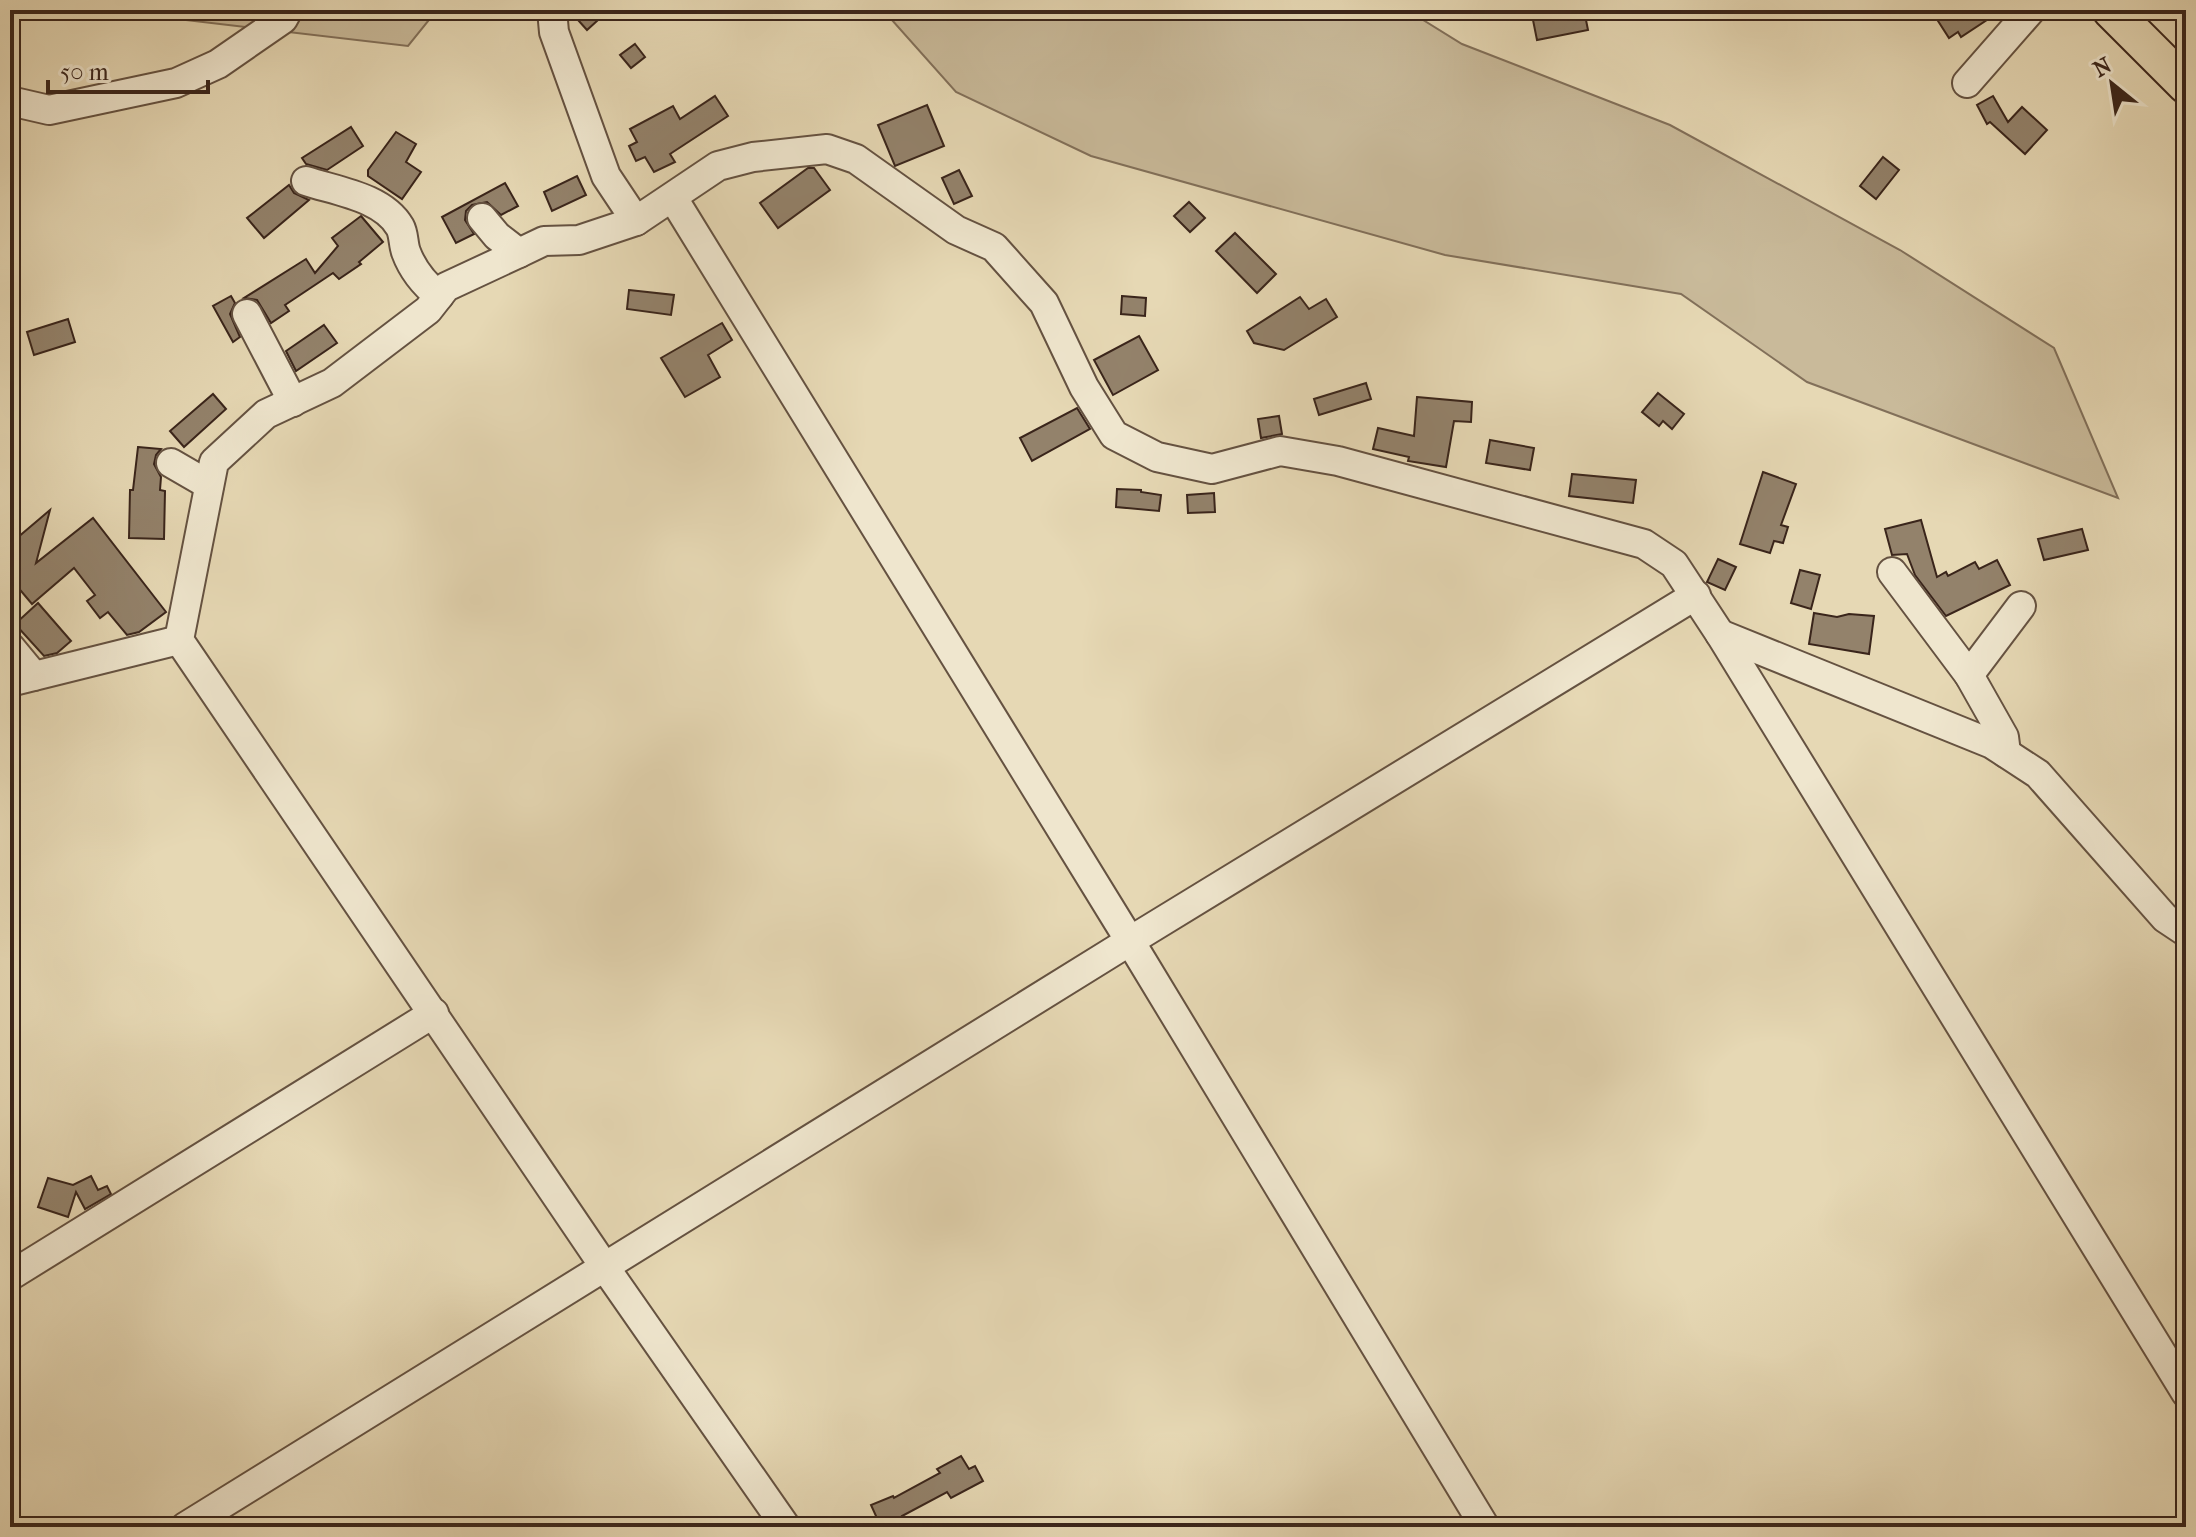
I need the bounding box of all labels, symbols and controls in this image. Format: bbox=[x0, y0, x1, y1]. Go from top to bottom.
scale bar bbox=[48, 44, 208, 94]
north arrow bbox=[2072, 44, 2152, 124]
text: N bbox=[2089, 52, 2116, 83]
text: 50 m bbox=[60, 58, 109, 86]

